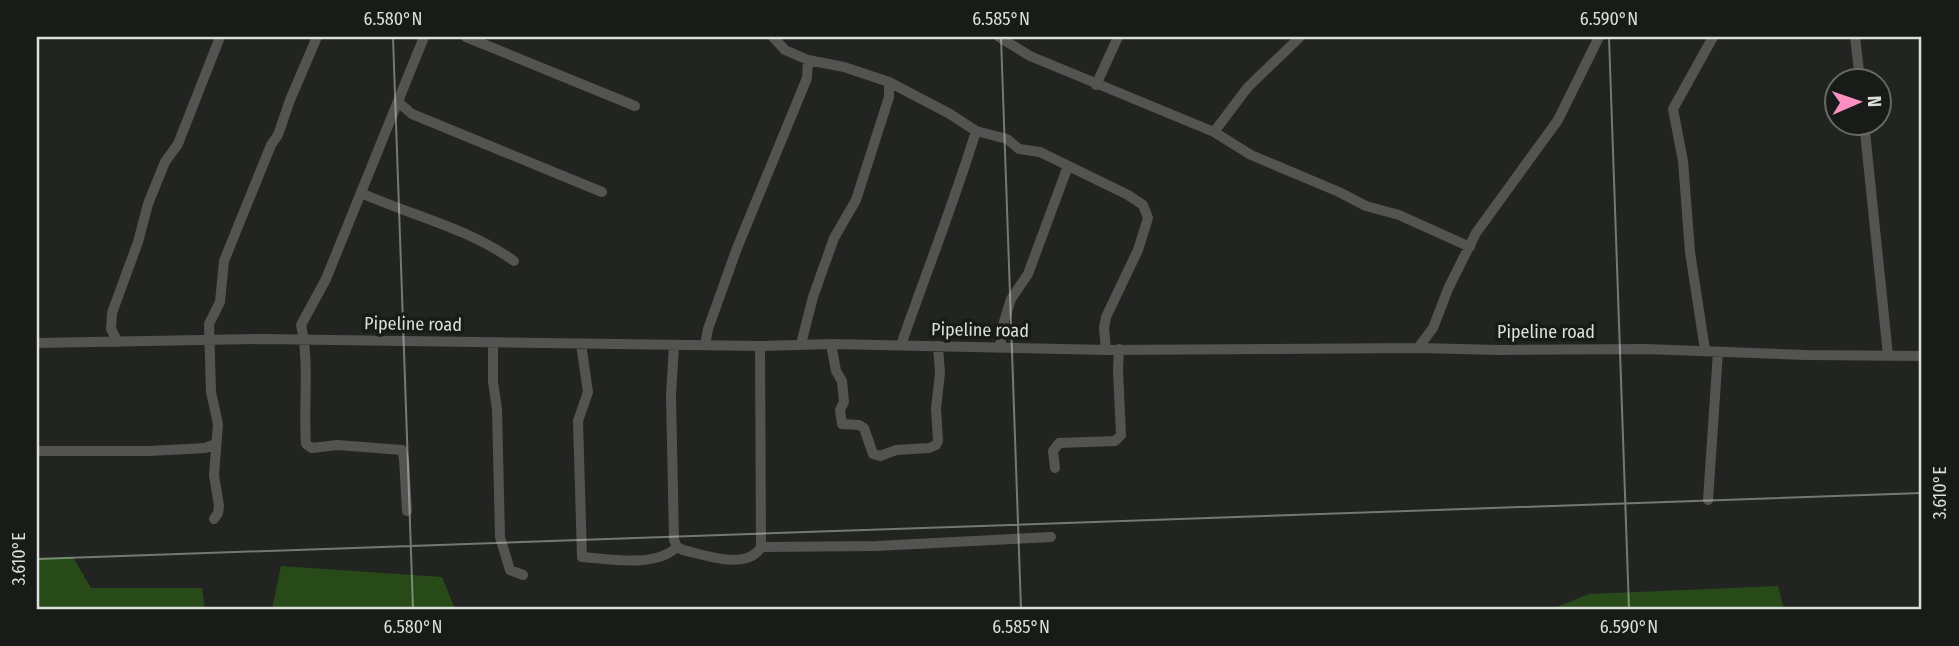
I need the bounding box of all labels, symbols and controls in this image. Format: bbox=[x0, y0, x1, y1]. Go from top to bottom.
text: 6.580°N bbox=[364, 8, 422, 30]
text: 6.585°N bbox=[972, 8, 1030, 30]
text: 6.590°N bbox=[1580, 8, 1638, 30]
north arrow bbox=[1822, 66, 1892, 136]
text: N bbox=[1863, 95, 1886, 108]
street label: Pipeline road bbox=[364, 312, 462, 336]
street label: Pipeline road bbox=[931, 318, 1029, 342]
street label: Pipeline road bbox=[1497, 321, 1595, 343]
text: 3.610°E bbox=[1929, 466, 1951, 520]
text: 3.610°E bbox=[8, 532, 30, 586]
text: 6.580°N bbox=[384, 616, 442, 638]
text: 6.585°N bbox=[992, 616, 1050, 638]
text: 6.590°N bbox=[1600, 616, 1658, 638]

